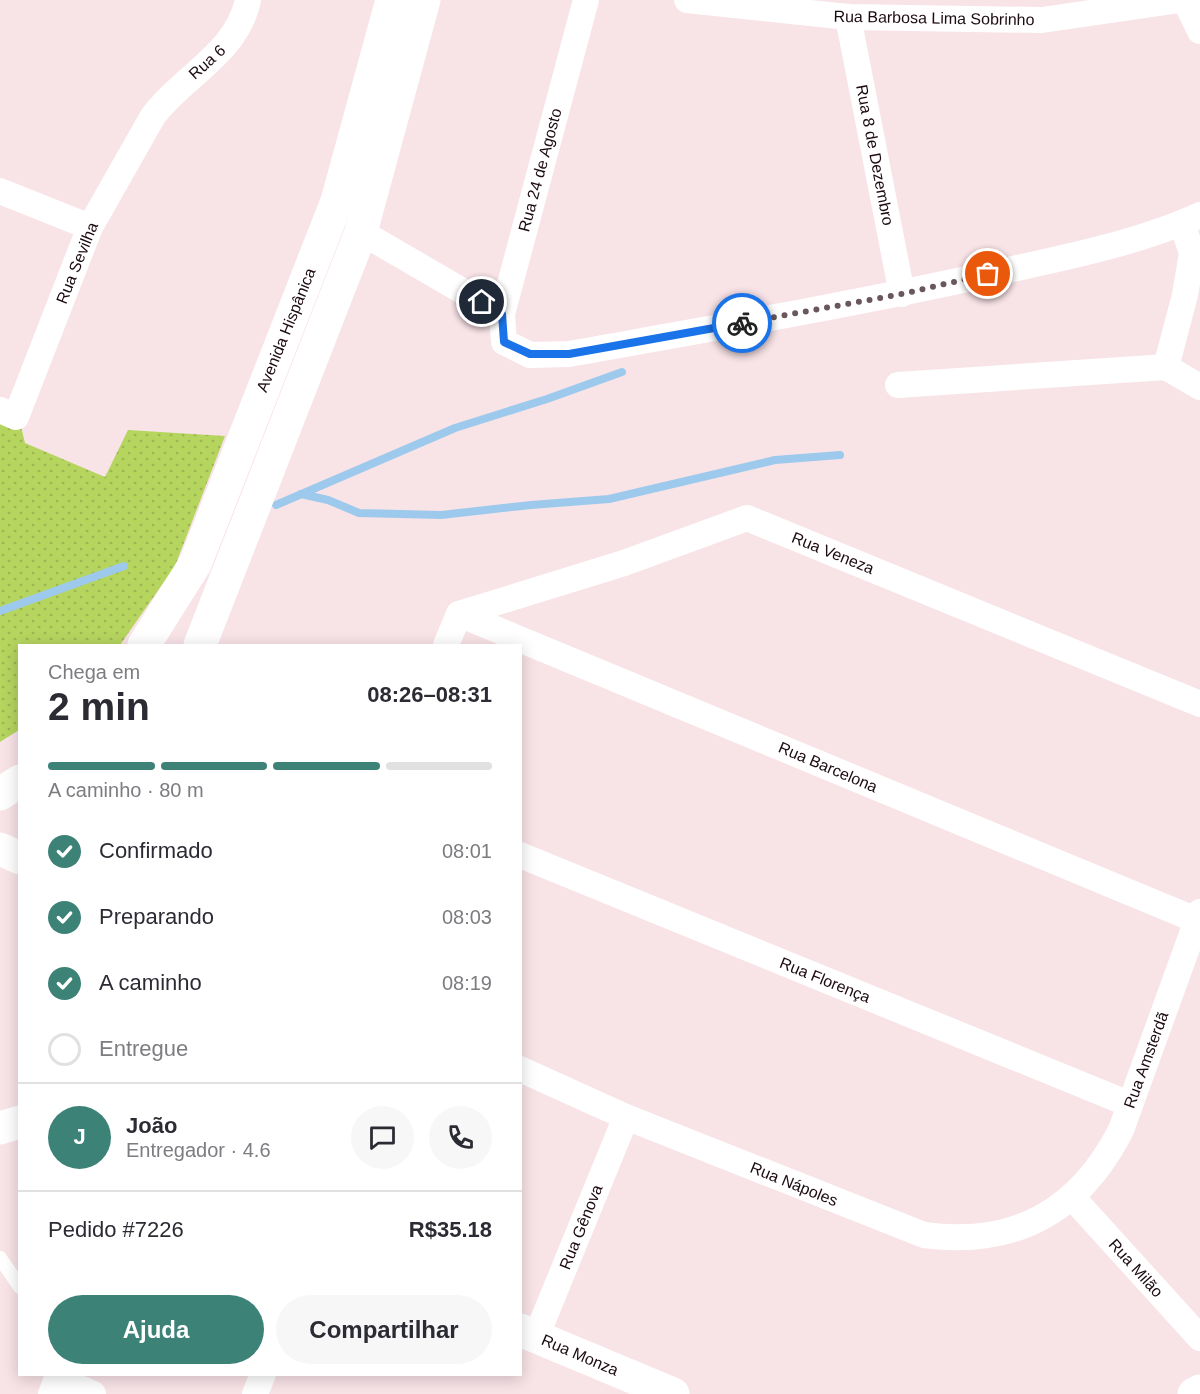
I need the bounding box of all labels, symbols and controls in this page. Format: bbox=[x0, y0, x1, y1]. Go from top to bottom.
street label: Rua Barbosa Lima Sobrinho bbox=[833, 8, 1035, 28]
street label: Rua 6 bbox=[185, 41, 229, 83]
street label: Rua 8 de Dezembro bbox=[853, 83, 897, 227]
street label: Rua 24 de Agosto bbox=[515, 106, 565, 234]
street label: Rua Sevilha bbox=[53, 220, 101, 306]
pin bbox=[962, 248, 1013, 299]
icon: bag bbox=[971, 257, 1004, 290]
street label: Avenida Hispânica bbox=[253, 265, 319, 394]
pin bbox=[456, 276, 507, 327]
icon: home bbox=[465, 285, 498, 318]
courier bbox=[712, 293, 772, 353]
icon: bike bbox=[726, 307, 759, 340]
street label: Rua Veneza bbox=[789, 529, 877, 577]
text: Chega em bbox=[48, 661, 140, 683]
text: 08:26–08:31 bbox=[367, 682, 492, 707]
text: 2 min bbox=[48, 685, 150, 728]
street label: Rua Barcelona bbox=[776, 738, 880, 796]
text: A caminho · 80 m bbox=[48, 779, 204, 801]
icon: check bbox=[48, 835, 81, 868]
text: Confirmado bbox=[99, 838, 213, 863]
text: 08:01 bbox=[442, 840, 492, 862]
icon: check bbox=[48, 901, 81, 934]
text: Preparando bbox=[99, 904, 214, 929]
text: 08:03 bbox=[442, 906, 492, 928]
street label: Rua Florença bbox=[777, 954, 873, 1006]
icon: check bbox=[48, 967, 81, 1000]
text: A caminho bbox=[99, 970, 202, 995]
text: 08:19 bbox=[442, 972, 492, 994]
street label: Rua Amsterdã bbox=[1121, 1009, 1171, 1111]
text: Entregue bbox=[99, 1036, 188, 1061]
button: chat bbox=[351, 1106, 414, 1169]
button: phone bbox=[429, 1106, 492, 1169]
text: João bbox=[126, 1113, 177, 1138]
text: J bbox=[73, 1124, 86, 1149]
text: Entregador · 4.6 bbox=[126, 1139, 271, 1161]
street label: Rua Nápoles bbox=[748, 1159, 840, 1209]
street label: Rua Gênova bbox=[556, 1182, 606, 1272]
text: Pedido #7226 bbox=[48, 1217, 184, 1242]
text: R$35.18 bbox=[409, 1217, 492, 1242]
street label: Rua Milão bbox=[1106, 1236, 1166, 1301]
button: Ajuda bbox=[48, 1295, 264, 1364]
button: Compartilhar bbox=[276, 1295, 492, 1364]
street label: Rua Monza bbox=[539, 1331, 621, 1379]

